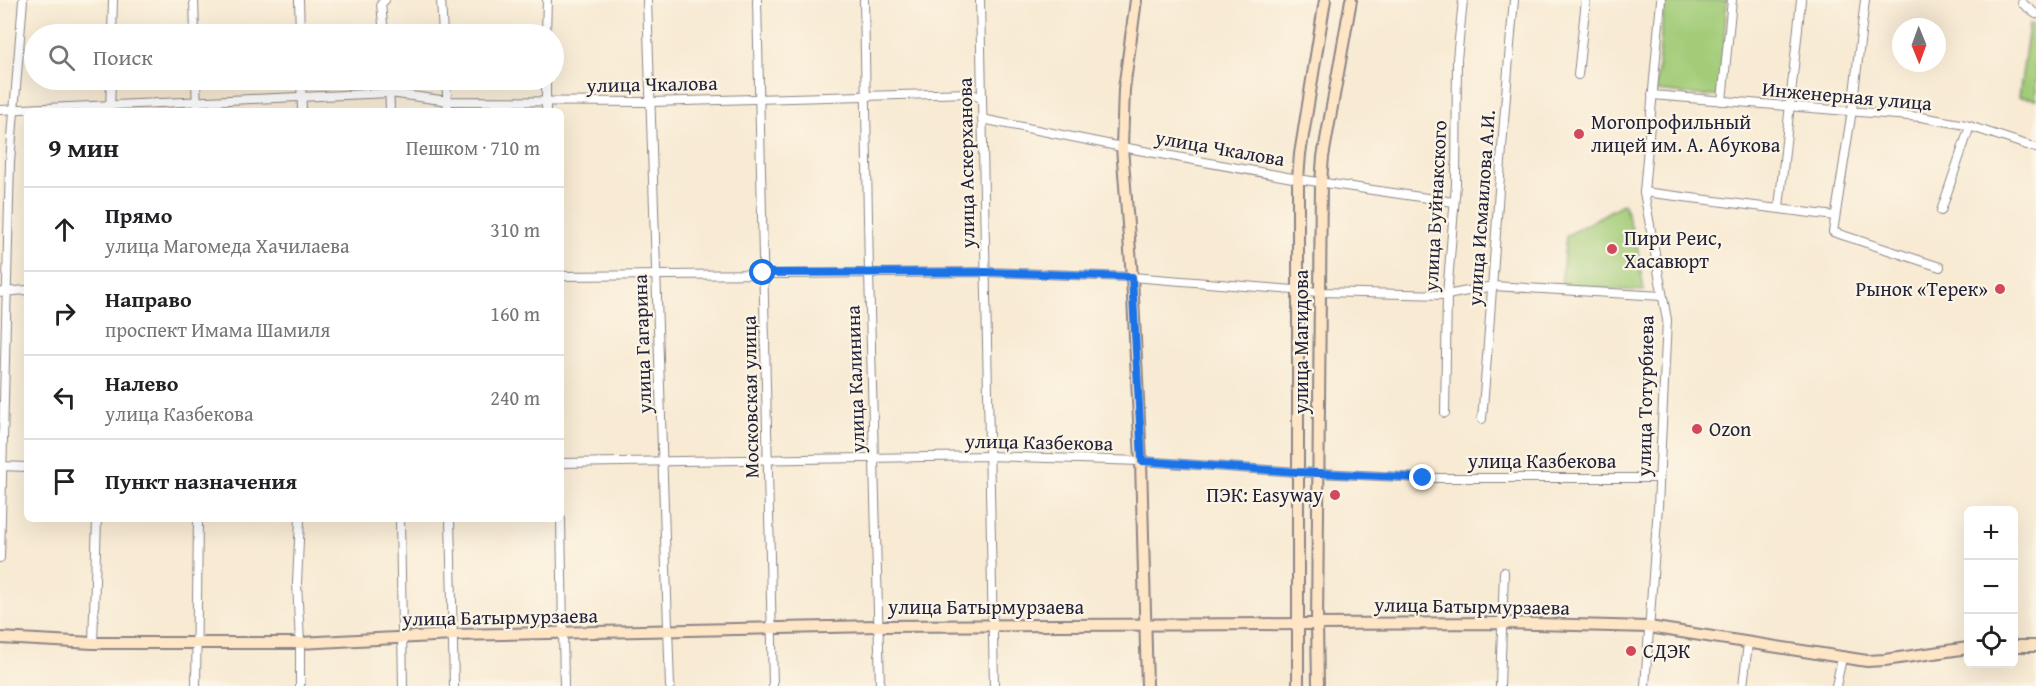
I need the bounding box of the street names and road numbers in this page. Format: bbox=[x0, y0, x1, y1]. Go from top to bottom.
street label: улица Чкалова bbox=[585, 68, 718, 99]
street label: Инженерная улица bbox=[1761, 74, 1934, 117]
street label: улица Аскерханова bbox=[950, 77, 982, 250]
street label: улица Исмаилова А.И. bbox=[1459, 109, 1502, 308]
street label: улица Буйнакского bbox=[1415, 120, 1453, 293]
street label: улица Чкалова bbox=[1152, 122, 1288, 173]
street label: улица Магидова bbox=[1286, 269, 1315, 415]
street label: улица Гагарина bbox=[625, 273, 658, 415]
street label: улица Калинина bbox=[837, 304, 872, 454]
street label: Московская улица bbox=[734, 315, 765, 479]
street label: улица Тотурбиева bbox=[1629, 315, 1660, 478]
street label: улица Казбекова bbox=[964, 426, 1114, 457]
street label: улица Казбекова bbox=[1467, 446, 1617, 475]
street label: улица Батырмурзаева bbox=[1373, 589, 1571, 622]
street label: улица Батырмурзаева bbox=[887, 592, 1084, 621]
street label: улица Батырмурзаева bbox=[401, 600, 599, 633]

